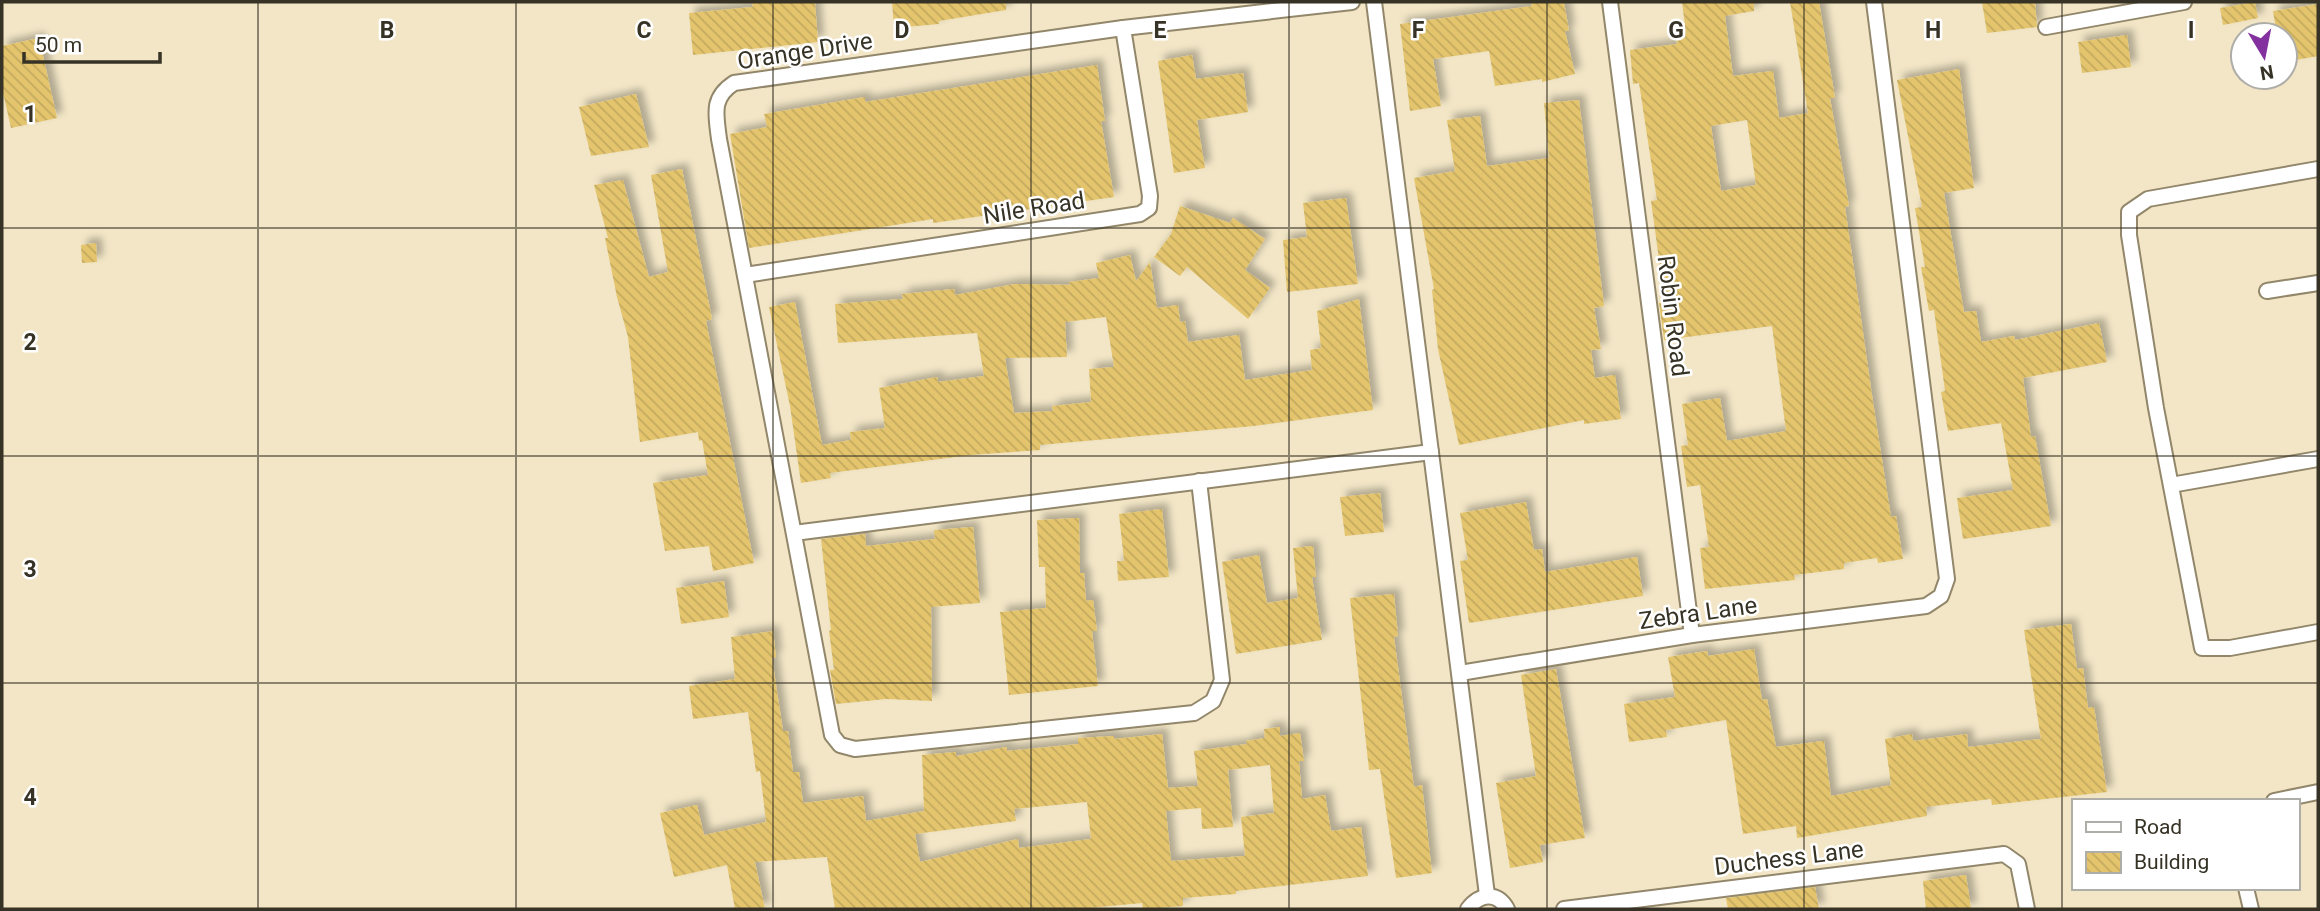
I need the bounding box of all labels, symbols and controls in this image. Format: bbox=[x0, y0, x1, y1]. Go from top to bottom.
text: B bbox=[380, 17, 394, 44]
text: C bbox=[636, 17, 652, 44]
text: D bbox=[895, 17, 909, 44]
text: E bbox=[1154, 17, 1167, 44]
text: F bbox=[1412, 17, 1425, 44]
text: G bbox=[1668, 17, 1684, 44]
text: H bbox=[1925, 17, 1941, 44]
text: I bbox=[2188, 17, 2194, 44]
scale bar bbox=[24, 21, 161, 65]
north arrow bbox=[2229, 21, 2299, 91]
street label: Orange Drive bbox=[735, 26, 875, 76]
text: 50 m bbox=[35, 33, 82, 57]
text: N bbox=[2258, 60, 2275, 85]
text: 1 bbox=[23, 101, 37, 128]
street label: Nile Road bbox=[981, 186, 1087, 230]
street label: Robin Road bbox=[1652, 254, 1694, 378]
text: 2 bbox=[23, 329, 37, 356]
text: 3 bbox=[23, 556, 37, 583]
street label: Zebra Lane bbox=[1637, 591, 1759, 635]
text: 4 bbox=[23, 784, 37, 811]
legend bbox=[2072, 799, 2299, 890]
text: Road bbox=[2134, 815, 2182, 839]
street label: Duchess Lane bbox=[1713, 835, 1865, 881]
text: Building bbox=[2134, 850, 2209, 874]

